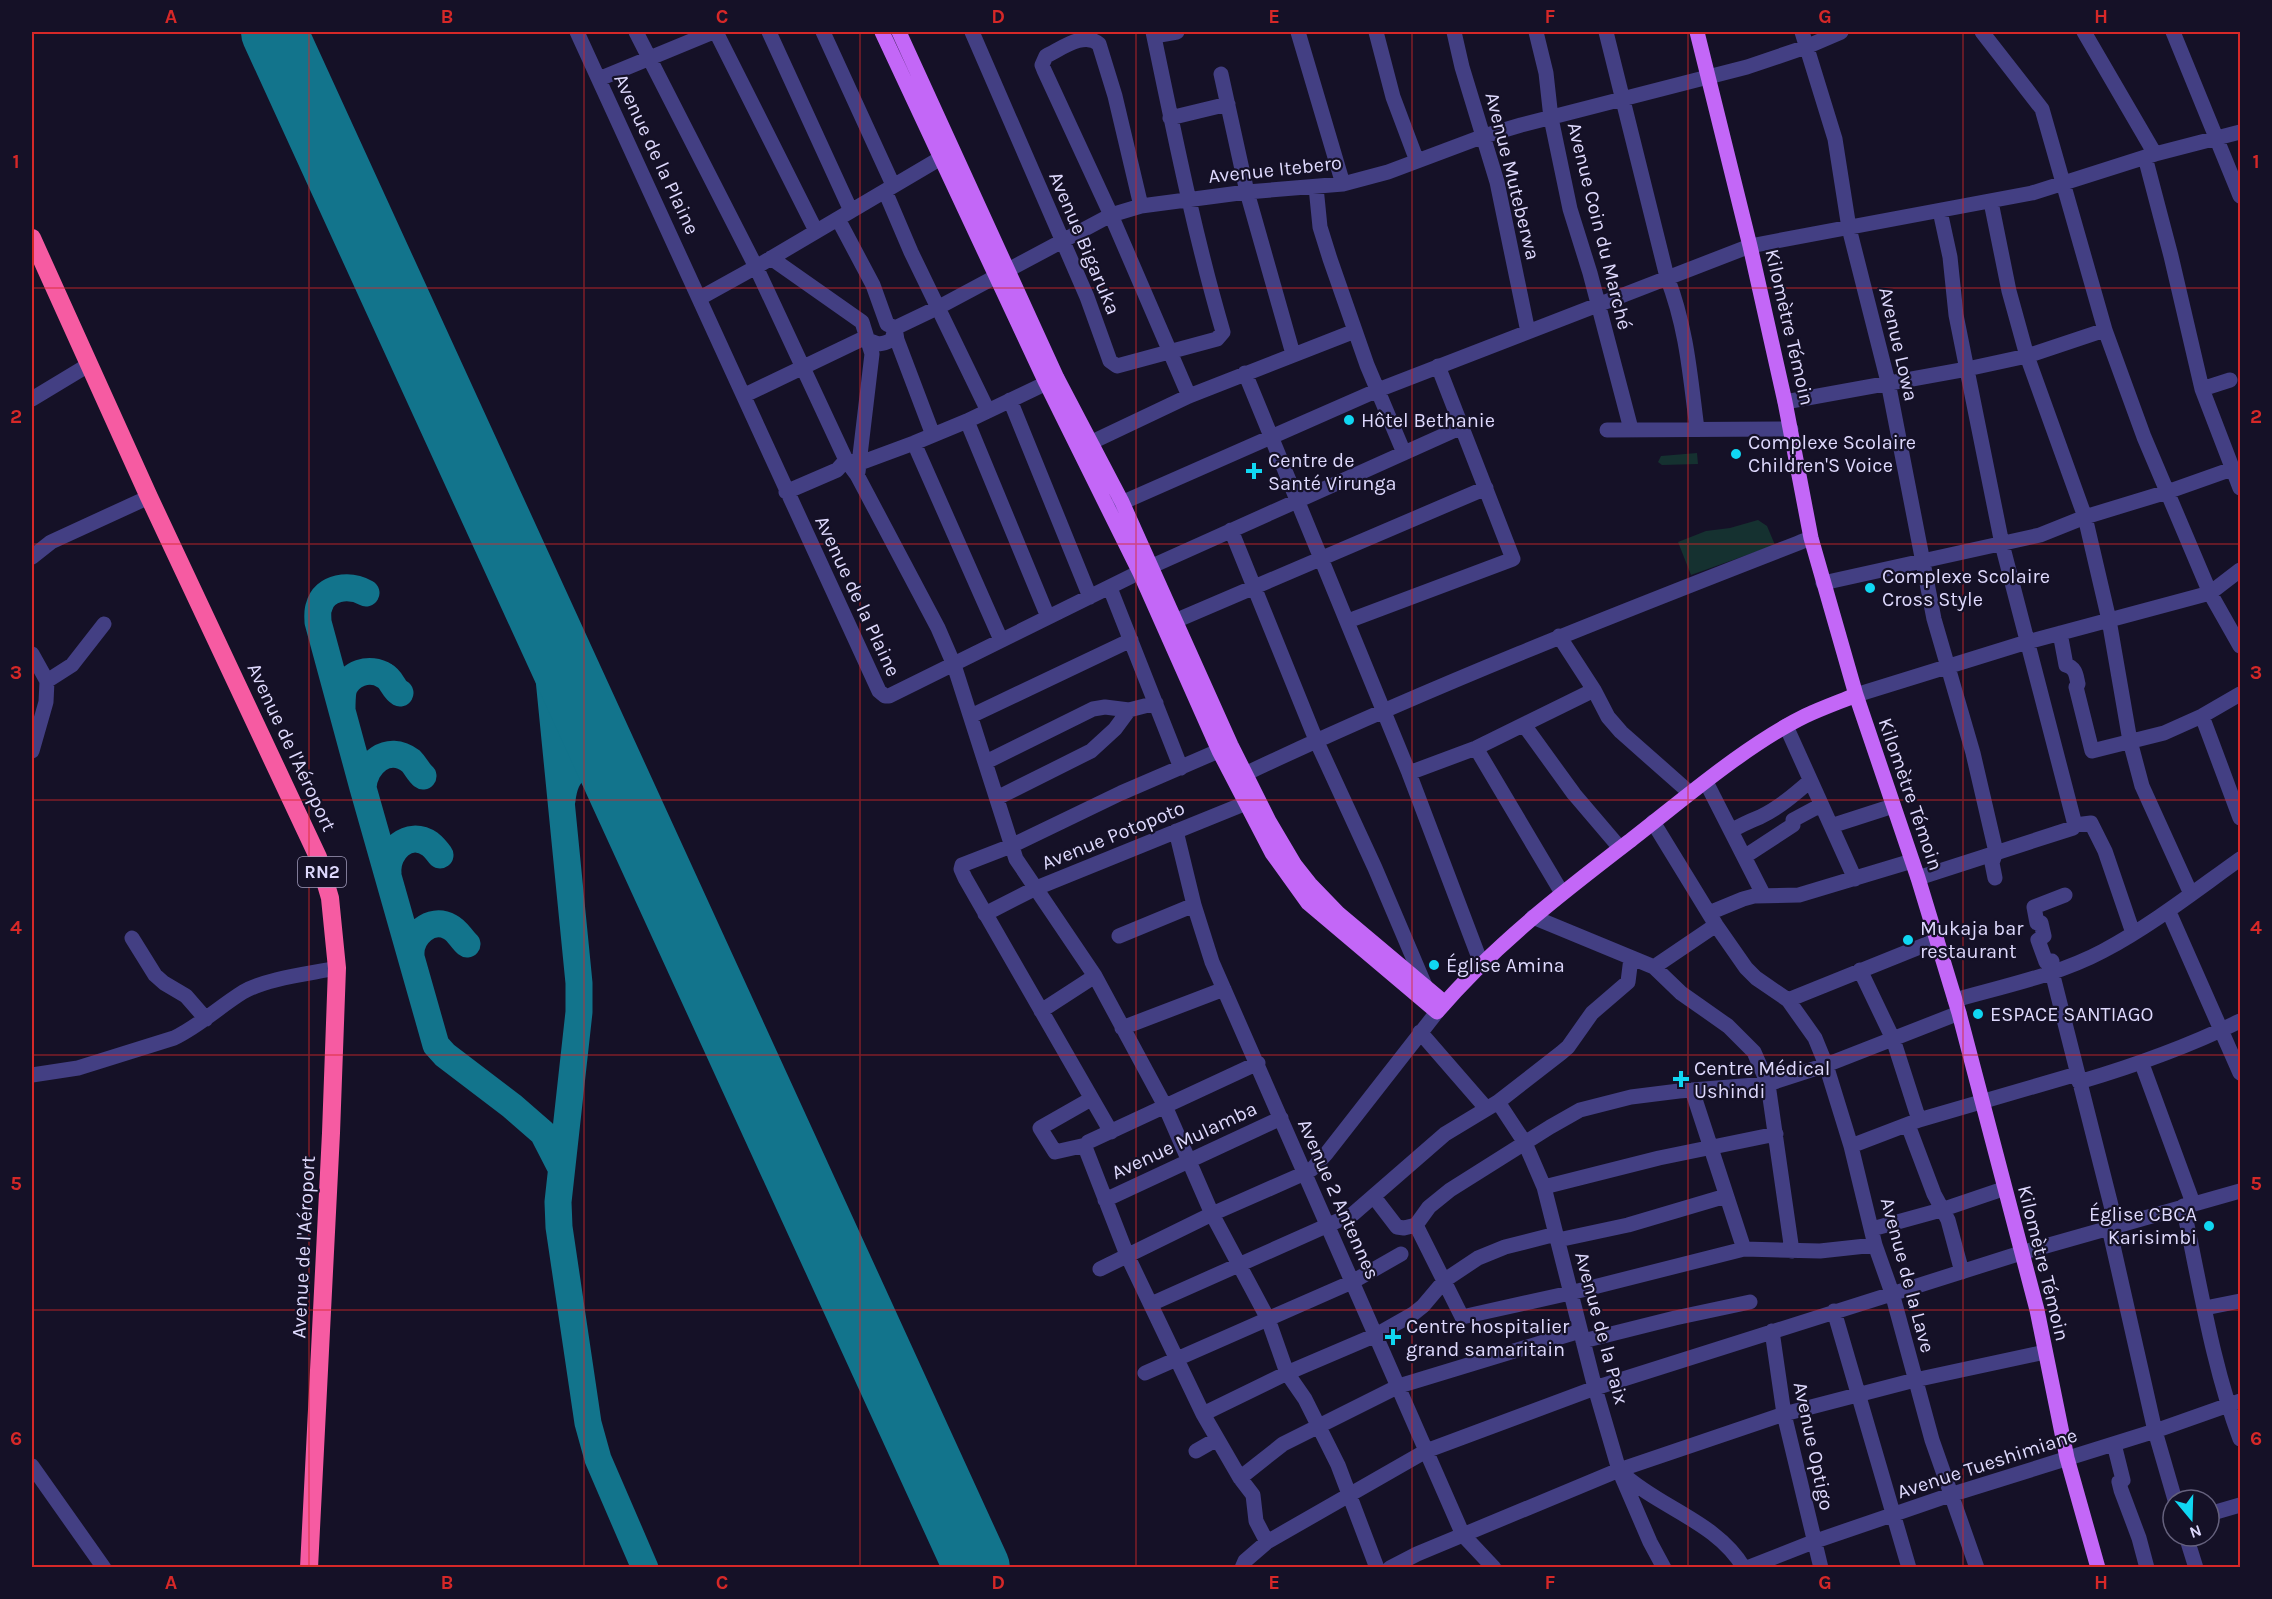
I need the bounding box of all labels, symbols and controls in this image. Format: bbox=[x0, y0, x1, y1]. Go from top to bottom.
text: A bbox=[165, 5, 178, 28]
text: B bbox=[441, 5, 453, 28]
text: C bbox=[716, 5, 728, 28]
text: D bbox=[991, 5, 1005, 28]
text: E bbox=[1268, 5, 1280, 28]
text: F bbox=[1545, 5, 1556, 28]
text: G bbox=[1818, 5, 1832, 28]
text: H bbox=[2094, 5, 2108, 28]
street label: Avenue de la Plaine bbox=[609, 70, 704, 238]
street label: Avenue Muteberwa bbox=[1481, 90, 1545, 262]
street label: Avenue Coin du Marché bbox=[1563, 120, 1636, 332]
text: 1 bbox=[12, 150, 20, 173]
text: 1 bbox=[2252, 150, 2260, 173]
street label: Avenue Itebero bbox=[1207, 151, 1343, 188]
street label: Avenue Bigaruka bbox=[1044, 168, 1125, 318]
street label: Kilomètre Témoin bbox=[1760, 247, 1819, 408]
street label: Avenue Lowa bbox=[1874, 285, 1923, 403]
text: 2 bbox=[10, 405, 22, 428]
text: 2 bbox=[2250, 405, 2262, 428]
place label: Hôtel Bethanie bbox=[1361, 409, 1495, 432]
marker: Hôtel Bethanie bbox=[1342, 413, 1356, 427]
place label: Complexe Scolaire Children'S Voice bbox=[1748, 431, 1916, 477]
marker: Complexe Scolaire Children'S Voice bbox=[1729, 447, 1743, 461]
place label: Centre de Santé Virunga bbox=[1268, 449, 1397, 495]
marker: Centre de Santé Virunga bbox=[1245, 462, 1263, 480]
street label: Avenue de la Plaine bbox=[810, 512, 905, 680]
place label: Complexe Scolaire Cross Style bbox=[1882, 565, 2050, 611]
marker: Complexe Scolaire Cross Style bbox=[1863, 581, 1877, 595]
street label: Avenue de l'Aéroport bbox=[242, 659, 341, 835]
text: 3 bbox=[10, 661, 22, 684]
text: 3 bbox=[2250, 661, 2262, 684]
street label: Kilomètre Témoin bbox=[1874, 715, 1947, 873]
street label: Avenue Potopoto bbox=[1038, 796, 1188, 875]
road number: RN2 bbox=[298, 857, 346, 887]
text: 4 bbox=[10, 916, 22, 939]
text: 4 bbox=[2250, 916, 2262, 939]
place label: Mukaja bar restaurant bbox=[1920, 917, 2024, 963]
marker: Mukaja bar restaurant bbox=[1901, 933, 1915, 947]
place label: Église Amina bbox=[1446, 953, 1565, 977]
marker: Église Amina bbox=[1427, 958, 1441, 972]
place label: ESPACE SANTIAGO bbox=[1990, 1003, 2154, 1026]
marker: ESPACE SANTIAGO bbox=[1971, 1007, 1985, 1021]
place label: Centre Médical Ushindi bbox=[1694, 1057, 1830, 1103]
marker: Centre Médical Ushindi bbox=[1672, 1070, 1690, 1088]
street label: Avenue Mulamba bbox=[1108, 1097, 1261, 1184]
street label: Avenue 2 Antennes bbox=[1293, 1115, 1384, 1283]
street label: Avenue de l'Aéroport bbox=[287, 1155, 320, 1339]
text: 5 bbox=[10, 1172, 22, 1195]
text: 5 bbox=[2250, 1172, 2262, 1195]
street label: Kilomètre Témoin bbox=[2013, 1183, 2074, 1343]
street label: Avenue de la Lave bbox=[1876, 1195, 1939, 1355]
place label: Église CBCA Karisimbi bbox=[2089, 1202, 2197, 1249]
marker: Église CBCA Karisimbi bbox=[2202, 1219, 2216, 1233]
street label: Avenue de la Paix bbox=[1570, 1249, 1633, 1407]
place label: Centre hospitalier grand samaritain bbox=[1406, 1315, 1570, 1361]
marker: Centre hospitalier grand samaritain bbox=[1384, 1328, 1402, 1346]
street label: Avenue Optigo bbox=[1789, 1380, 1838, 1513]
street label: Avenue Tueshimiane bbox=[1894, 1423, 2080, 1503]
text: 6 bbox=[10, 1427, 22, 1450]
text: 6 bbox=[2250, 1427, 2262, 1450]
north arrow bbox=[2161, 1488, 2221, 1548]
text: N bbox=[2187, 1521, 2204, 1543]
text: A bbox=[165, 1571, 178, 1594]
text: B bbox=[441, 1571, 453, 1594]
text: C bbox=[716, 1571, 728, 1594]
text: D bbox=[991, 1571, 1005, 1594]
text: E bbox=[1268, 1571, 1280, 1594]
text: F bbox=[1545, 1571, 1556, 1594]
text: G bbox=[1818, 1571, 1832, 1594]
text: H bbox=[2094, 1571, 2108, 1594]

